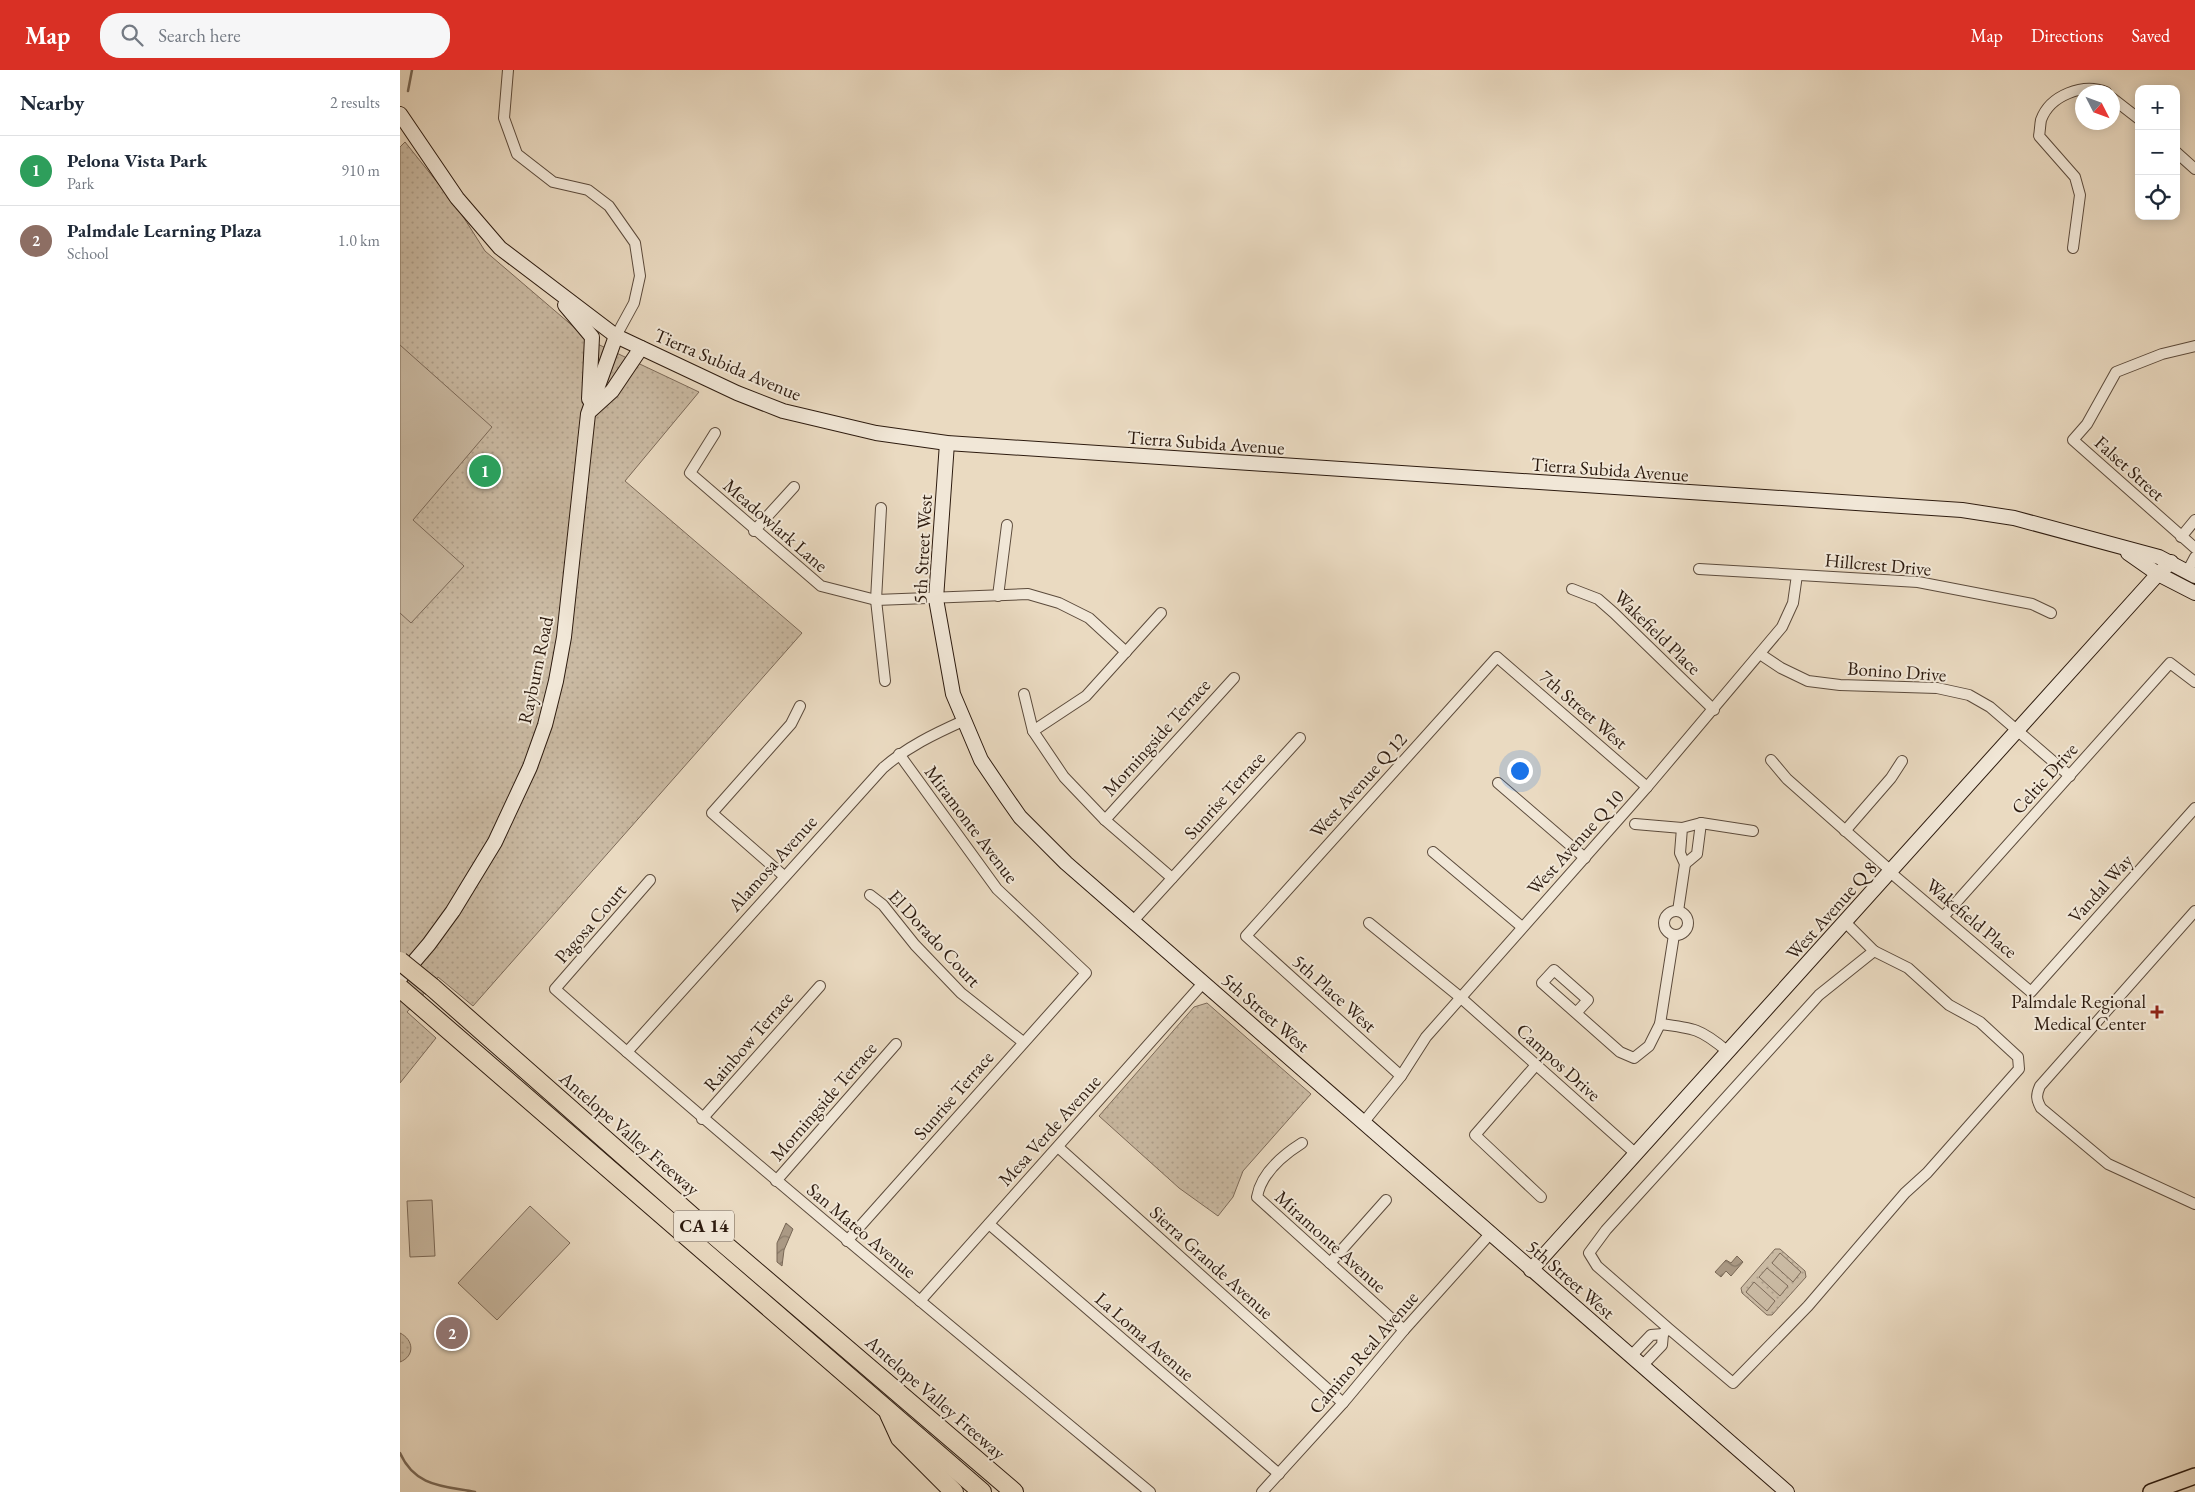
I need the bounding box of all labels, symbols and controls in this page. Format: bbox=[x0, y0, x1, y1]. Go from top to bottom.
search box bbox=[100, 13, 450, 58]
text: Map bbox=[25, 20, 70, 51]
icon: search bbox=[118, 21, 146, 49]
text: Search here bbox=[158, 23, 241, 48]
text: Map bbox=[1971, 24, 2003, 47]
text: Directions bbox=[2031, 24, 2103, 47]
text: Saved bbox=[2131, 24, 2170, 47]
north arrow bbox=[2075, 85, 2120, 130]
map controls bbox=[2135, 85, 2180, 220]
button: + bbox=[2135, 85, 2180, 130]
text: Nearby bbox=[20, 89, 84, 116]
text: 2 results bbox=[330, 92, 380, 113]
button: − bbox=[2135, 130, 2180, 175]
text: Pelona Vista Park bbox=[67, 148, 207, 173]
text: 1 bbox=[32, 160, 40, 181]
text: 910 m bbox=[341, 160, 380, 181]
text: Park bbox=[67, 173, 94, 194]
button: locate bbox=[2135, 175, 2180, 220]
text: Palmdale Learning Plaza bbox=[67, 218, 262, 243]
text: 2 bbox=[32, 230, 40, 251]
text: 1.0 km bbox=[338, 230, 380, 251]
text: School bbox=[67, 243, 109, 264]
street label: Tierra Subida Avenue bbox=[650, 322, 805, 407]
street label: Tierra Subida Avenue bbox=[1126, 425, 1285, 460]
street label: Falset Street bbox=[2089, 430, 2170, 507]
pin: 1 bbox=[469, 452, 501, 490]
street label: Tierra Subida Avenue bbox=[1530, 452, 1689, 487]
street label: Meadowlark Lane bbox=[718, 473, 833, 578]
street label: 5th Street West bbox=[907, 494, 938, 604]
street label: Hillcrest Drive bbox=[1824, 547, 1932, 582]
street label: Wakefield Place bbox=[1609, 584, 1707, 680]
street label: Rayburn Road bbox=[512, 614, 559, 726]
street label: Bonino Drive bbox=[1847, 656, 1947, 687]
street label: 7th Street West bbox=[1534, 664, 1633, 755]
street label: Morningside Terrace bbox=[1097, 673, 1216, 802]
street label: West Avenue Q 12 bbox=[1304, 727, 1412, 843]
street label: Celtic Drive bbox=[2006, 737, 2083, 819]
street label: Sunrise Terrace bbox=[1178, 746, 1271, 845]
your location bbox=[1507, 758, 1533, 784]
street label: Miramonte Avenue bbox=[919, 760, 1024, 888]
street label: West Avenue Q 10 bbox=[1521, 784, 1629, 900]
street label: Alamosa Avenue bbox=[722, 810, 822, 918]
street label: Vandal Way bbox=[2063, 848, 2139, 928]
street label: West Avenue Q 8 bbox=[1780, 856, 1882, 965]
street label: Wakefield Place bbox=[1921, 873, 2023, 964]
street label: Pagosa Court bbox=[549, 878, 632, 968]
street label: El Dorado Court bbox=[883, 884, 986, 993]
street label: 5th Place West bbox=[1287, 949, 1382, 1038]
street label: 5th Street West bbox=[1216, 967, 1315, 1058]
street label: Rainbow Terrace bbox=[698, 986, 799, 1097]
place label: Palmdale Regional Medical Center bbox=[2011, 989, 2147, 1036]
marker: Palmdale Regional Medical Center bbox=[2150, 1005, 2164, 1019]
street label: Campos Drive bbox=[1511, 1018, 1606, 1107]
street label: Morningside Terrace bbox=[765, 1036, 882, 1166]
street label: Sunrise Terrace bbox=[908, 1045, 999, 1145]
street label: Antelope Valley Freeway bbox=[554, 1065, 705, 1202]
street label: Mesa Verde Avenue bbox=[993, 1069, 1106, 1191]
street label: San Mateo Avenue bbox=[802, 1177, 922, 1284]
street label: Miramonte Avenue bbox=[1270, 1185, 1392, 1298]
street label: Sierra Grande Avenue bbox=[1145, 1200, 1279, 1325]
road number: CA 14 bbox=[674, 1210, 734, 1242]
street label: 5th Street West bbox=[1521, 1234, 1620, 1325]
street label: La Loma Avenue bbox=[1090, 1286, 1200, 1386]
street label: Camino Real Avenue bbox=[1303, 1286, 1424, 1419]
pin: 2 bbox=[436, 1314, 468, 1352]
street label: Antelope Valley Freeway bbox=[860, 1329, 1011, 1466]

